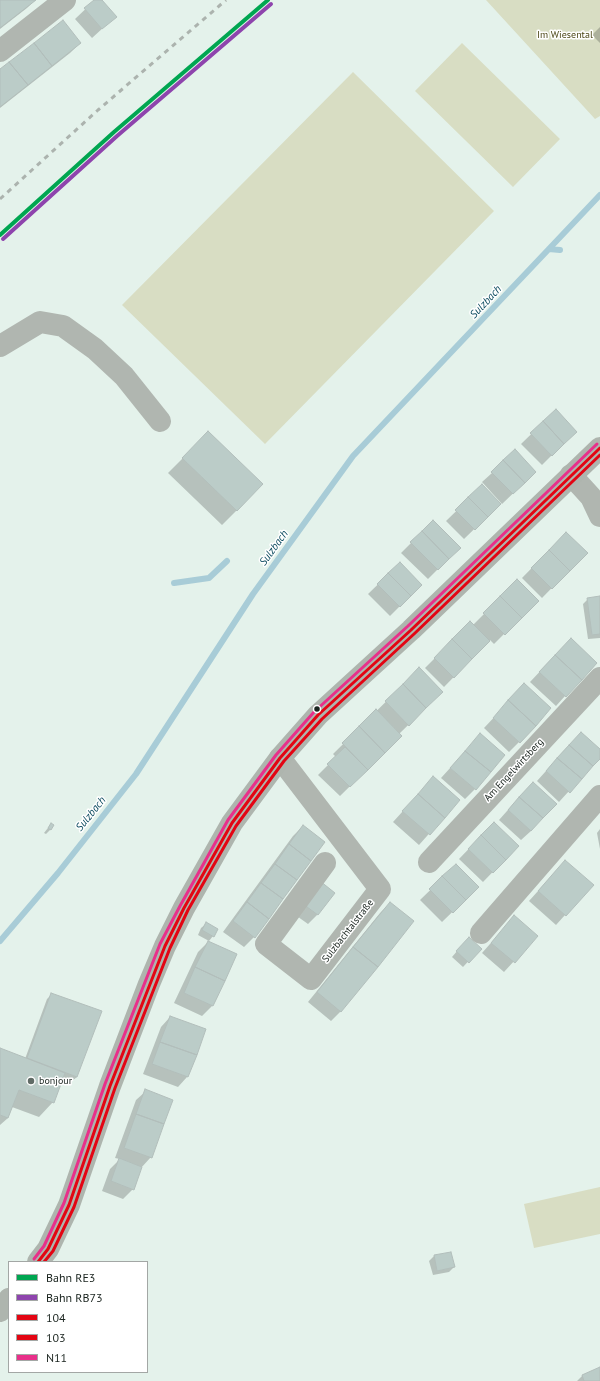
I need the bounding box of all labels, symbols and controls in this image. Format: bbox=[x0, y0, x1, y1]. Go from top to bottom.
park label: Im Wiesental bbox=[537, 29, 593, 41]
water label: Sulzbach bbox=[467, 283, 505, 321]
water label: Sulzbach bbox=[257, 528, 291, 568]
unlabelled marker bbox=[312, 704, 322, 714]
street label: Am Engelwirtsberg bbox=[482, 736, 546, 804]
water label: Sulzbach bbox=[73, 794, 109, 834]
street label: Sulzbachtalstraße bbox=[320, 897, 376, 965]
place label: bonjour bbox=[39, 1075, 72, 1087]
marker: bonjour bbox=[26, 1076, 36, 1086]
legend bbox=[8, 1261, 148, 1373]
text: Bahn RE3 bbox=[46, 1270, 95, 1285]
text: Bahn RB73 bbox=[46, 1290, 103, 1305]
text: 104 bbox=[46, 1310, 66, 1325]
text: 103 bbox=[46, 1330, 66, 1345]
text: N11 bbox=[46, 1350, 67, 1365]

